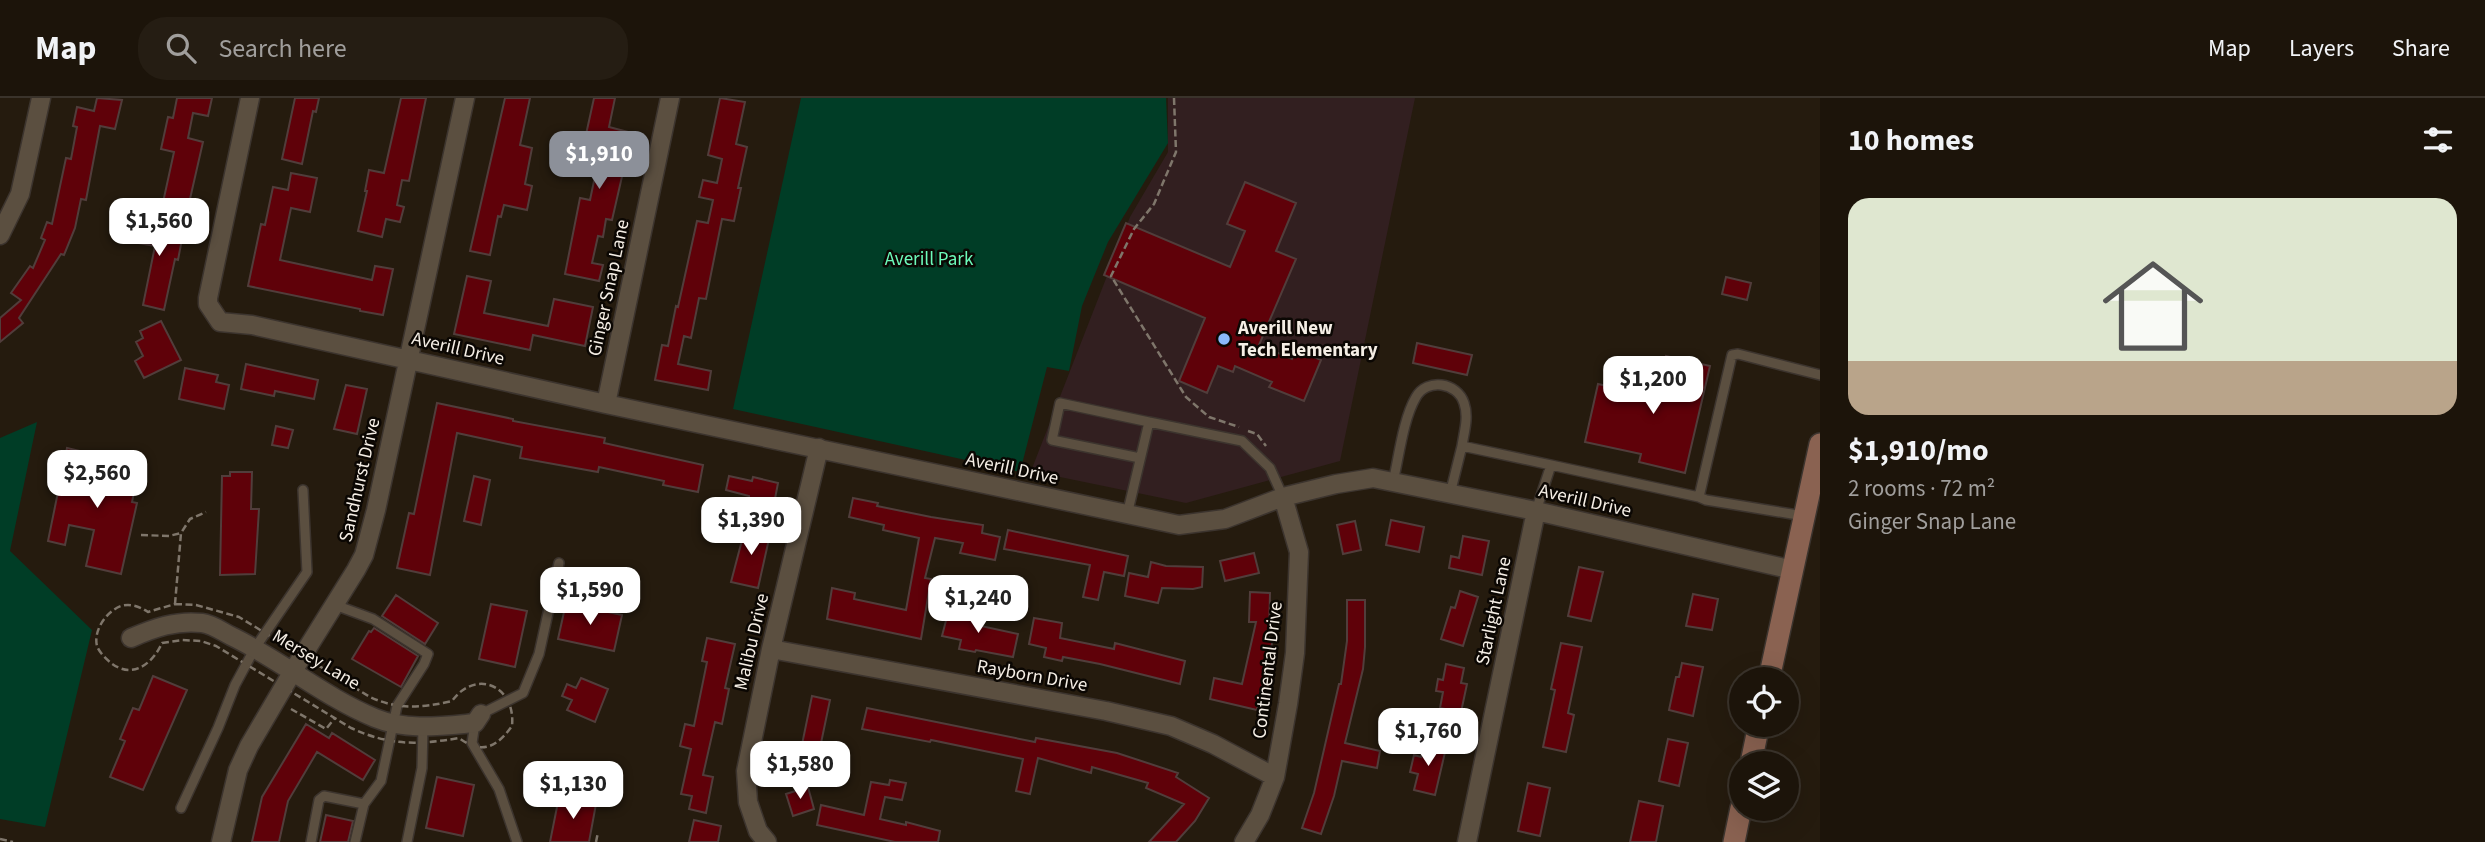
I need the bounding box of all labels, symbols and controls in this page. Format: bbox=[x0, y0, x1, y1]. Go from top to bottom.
search box bbox=[138, 17, 628, 80]
text: Map bbox=[35, 25, 96, 72]
icon: search bbox=[162, 29, 200, 67]
text: Search here bbox=[218, 30, 347, 67]
text: Map bbox=[2208, 31, 2251, 66]
text: Layers bbox=[2289, 31, 2354, 66]
text: Share bbox=[2392, 31, 2450, 66]
text: 10 homes bbox=[1848, 119, 1974, 162]
icon: filters bbox=[2419, 121, 2457, 159]
pin: $1,910 bbox=[542, 132, 656, 191]
text: $1,910 bbox=[565, 137, 633, 170]
pin: $1,560 bbox=[102, 198, 216, 258]
text: $1,560 bbox=[125, 204, 193, 237]
street label: Ginger Snap Lane bbox=[581, 217, 637, 359]
icon: home bbox=[2090, 243, 2216, 369]
park label: Averill Park bbox=[885, 246, 974, 273]
place label: Averill New Tech Elementary bbox=[1237, 315, 1378, 364]
street label: Averill Drive bbox=[409, 325, 507, 373]
marker: Averill New Tech Elementary bbox=[1216, 331, 1232, 347]
pin: $1,200 bbox=[1596, 356, 1710, 416]
text: $1,200 bbox=[1619, 362, 1687, 395]
street label: Sandhurst Drive bbox=[333, 415, 387, 545]
text: $1,910/mo bbox=[1848, 429, 1989, 472]
street label: Averill Drive bbox=[963, 446, 1061, 492]
pin: $2,560 bbox=[40, 450, 154, 510]
text: $2,560 bbox=[63, 456, 131, 489]
text: 2 rooms · 72 m² bbox=[1848, 472, 1995, 505]
street label: Averill Drive bbox=[1536, 477, 1634, 525]
pin: $1,390 bbox=[694, 498, 808, 557]
text: $1,390 bbox=[717, 503, 785, 536]
text: Ginger Snap Lane bbox=[1848, 505, 2016, 538]
street label: Starlight Lane bbox=[1469, 554, 1519, 668]
pin: $1,590 bbox=[533, 568, 647, 627]
text: $1,590 bbox=[556, 573, 624, 606]
pin: $1,240 bbox=[921, 575, 1035, 635]
text: $1,240 bbox=[944, 581, 1012, 614]
street label: Malibu Drive bbox=[728, 591, 776, 693]
street label: Continental Drive bbox=[1246, 600, 1290, 740]
street label: Mersey Lane bbox=[267, 623, 365, 697]
street label: Rayborn Drive bbox=[975, 653, 1089, 699]
map controls bbox=[1729, 667, 1799, 821]
button: locate bbox=[1729, 667, 1799, 737]
pin: $1,760 bbox=[1371, 708, 1485, 768]
text: $1,760 bbox=[1394, 714, 1462, 747]
pin: $1,580 bbox=[743, 742, 857, 801]
text: $1,580 bbox=[766, 747, 834, 780]
button: layers bbox=[1729, 751, 1799, 821]
pin: $1,130 bbox=[516, 762, 630, 821]
text: $1,130 bbox=[539, 767, 607, 800]

